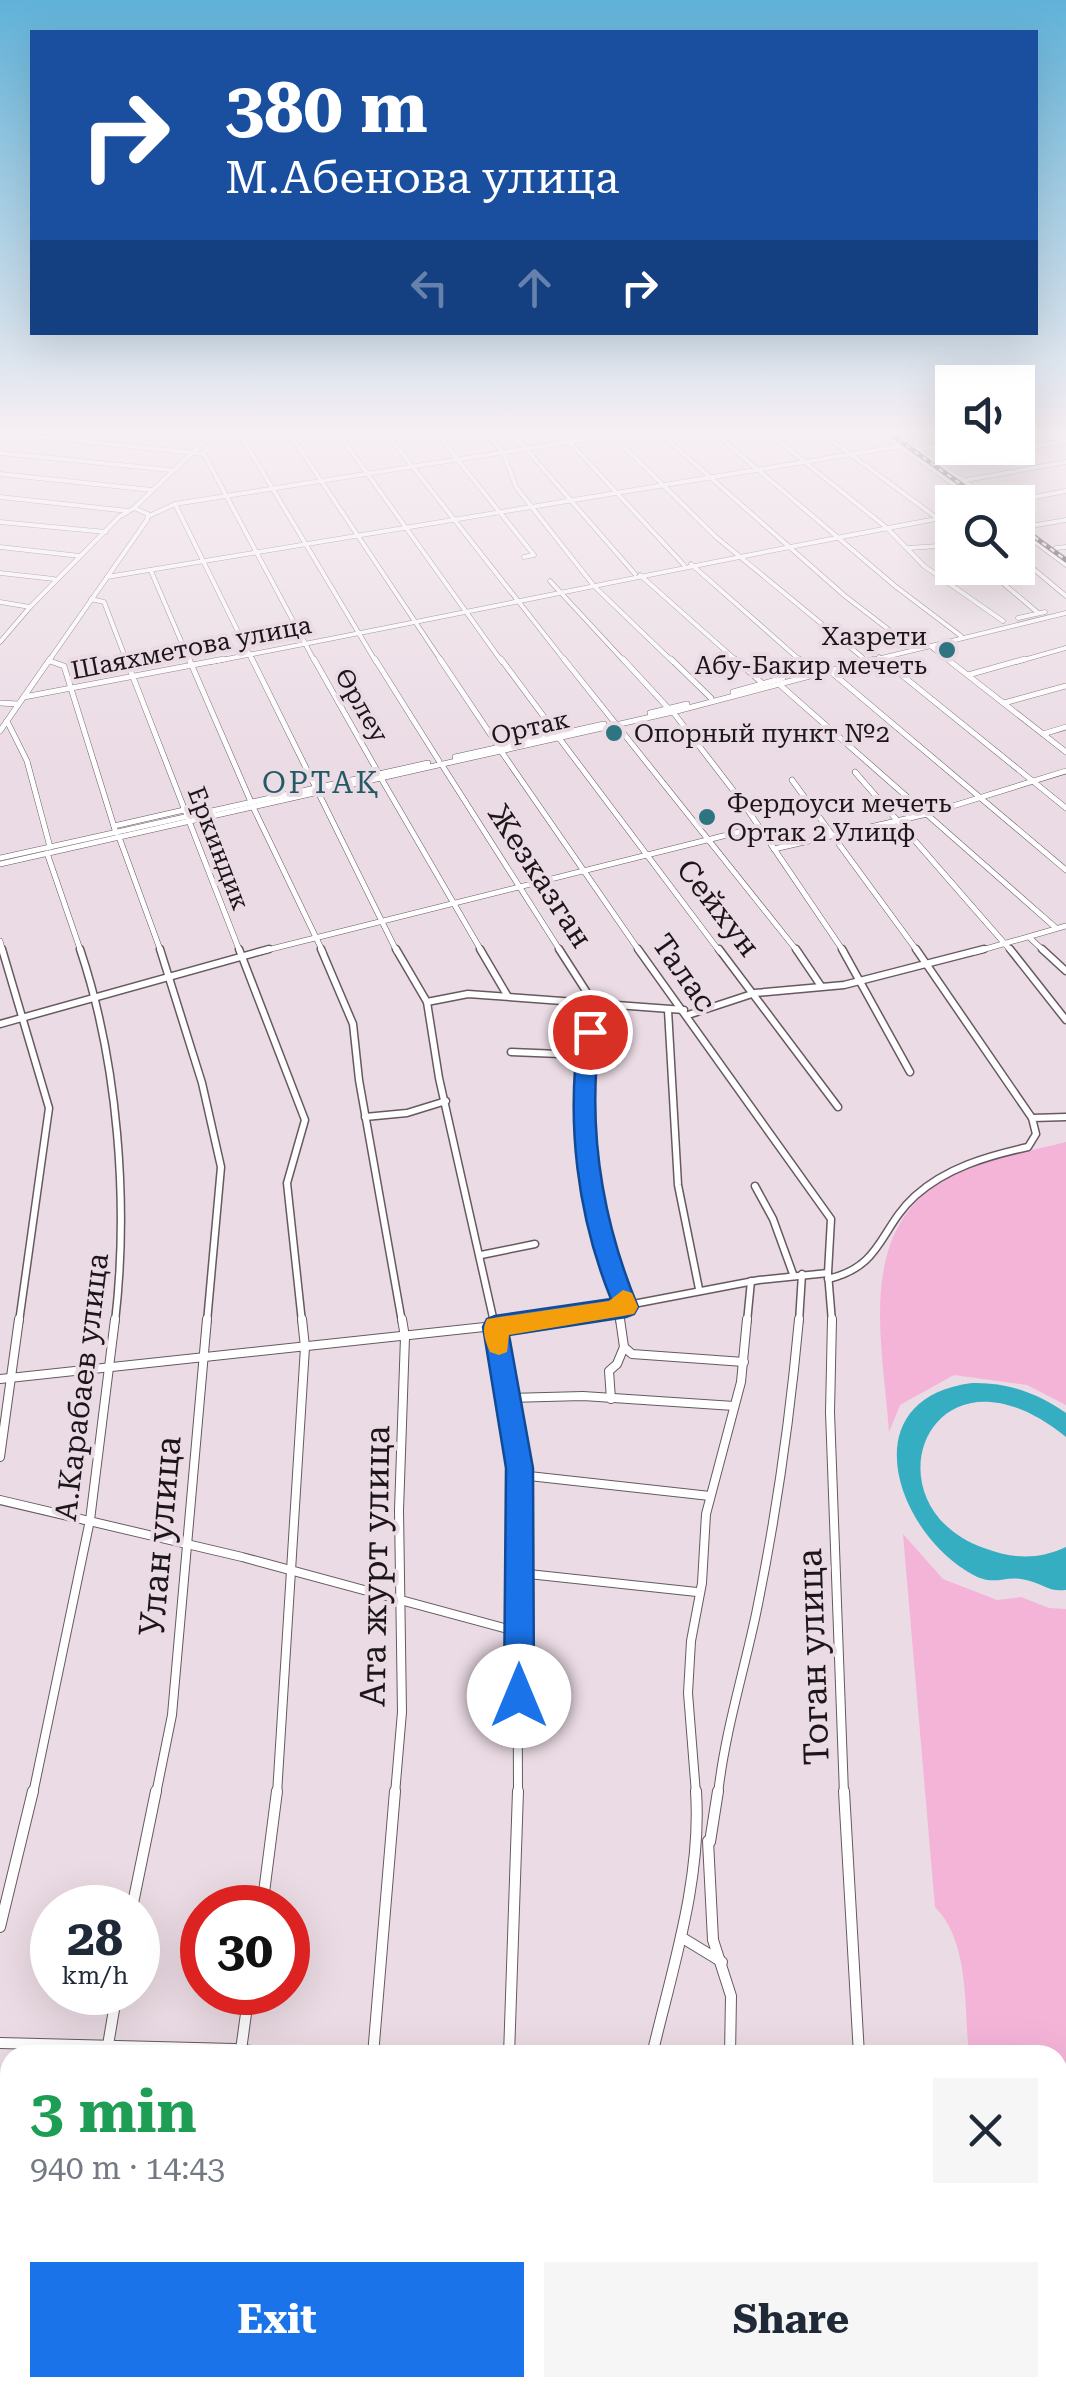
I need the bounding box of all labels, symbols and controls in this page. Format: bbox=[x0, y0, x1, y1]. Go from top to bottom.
text: 380 m bbox=[225, 67, 428, 149]
icon: right bbox=[60, 70, 190, 200]
text: М.Абенова улица bbox=[225, 151, 619, 204]
icon: left bbox=[402, 260, 457, 315]
icon: ahead bbox=[507, 260, 562, 315]
icon: right bbox=[612, 260, 667, 315]
map controls bbox=[935, 365, 1035, 585]
button: sound bbox=[935, 365, 1035, 465]
button: search bbox=[935, 485, 1035, 585]
street label: Шаяхметова улица bbox=[69, 610, 314, 685]
place label: Хазрети Абу-Бакир мечеть bbox=[695, 622, 927, 680]
marker: Хазрети Абу-Бакир мечеть bbox=[936, 639, 958, 661]
street label: Өрлеу bbox=[329, 663, 394, 747]
street label: Ортак bbox=[488, 704, 572, 751]
place label: Опорный пункт №2 bbox=[634, 719, 890, 748]
marker: Опорный пункт №2 bbox=[603, 722, 625, 744]
district label: ОРТАҚ bbox=[262, 765, 380, 800]
street label: Еркиндик bbox=[182, 782, 255, 914]
place label: Фердоуси мечеть Ортак 2 Улицф bbox=[727, 789, 951, 847]
street label: Жезказган bbox=[481, 798, 600, 954]
marker: Фердоуси мечеть Ортак 2 Улицф bbox=[696, 806, 718, 828]
street label: Сейхун bbox=[670, 852, 767, 963]
street label: Талас bbox=[645, 927, 724, 1018]
pin bbox=[548, 990, 633, 1075]
icon: arrive bbox=[563, 1005, 618, 1060]
street label: А.Карабаев улица bbox=[48, 1251, 115, 1523]
street label: Ата журт улица bbox=[353, 1425, 398, 1707]
street label: Улан улица bbox=[131, 1434, 190, 1638]
street label: Тоган улица bbox=[789, 1548, 838, 1766]
position arrow bbox=[467, 1644, 571, 1748]
speed limit sign: 30 bbox=[180, 1885, 310, 2015]
text: 28 bbox=[67, 1909, 123, 1967]
text: km/h bbox=[62, 1961, 128, 1990]
text: 3 min bbox=[30, 2076, 197, 2147]
button: close bbox=[933, 2078, 1038, 2183]
text: 940 m · 14:43 bbox=[30, 2149, 225, 2187]
button: Exit bbox=[30, 2262, 524, 2377]
button: Share bbox=[544, 2262, 1038, 2377]

